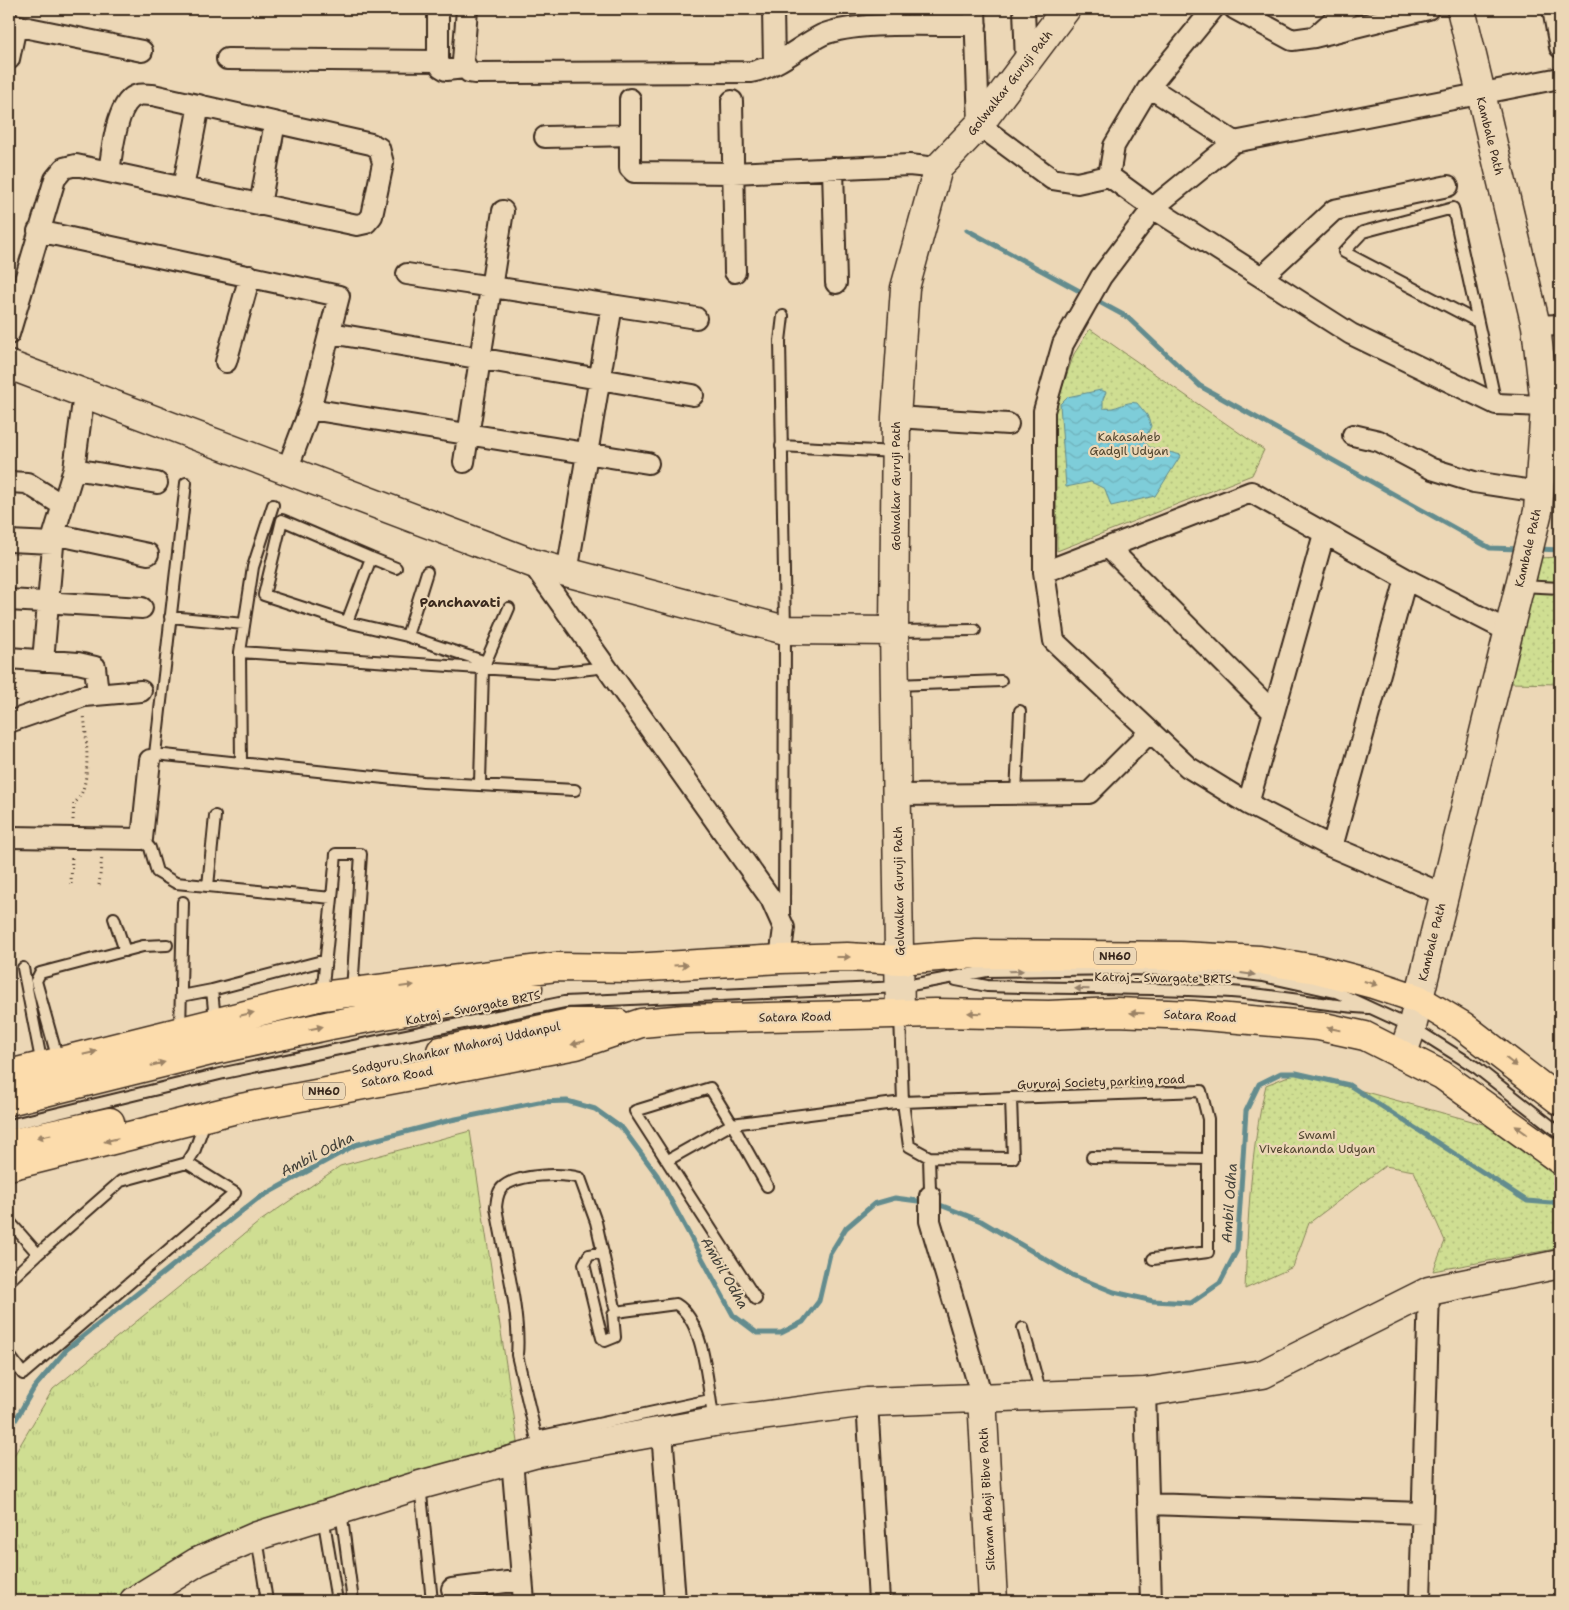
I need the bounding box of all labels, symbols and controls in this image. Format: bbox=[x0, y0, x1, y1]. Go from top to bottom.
street label: Golwalkar Guruji Path bbox=[964, 27, 1056, 139]
street label: Kambale Path bbox=[1473, 95, 1507, 177]
street label: Golwalkar Guruji Path bbox=[888, 421, 904, 551]
park label: Kakasaheb Gadgil Udyan bbox=[1089, 429, 1169, 459]
street label: Kambale Path bbox=[1511, 507, 1545, 589]
district label: Panchavati bbox=[420, 593, 501, 611]
street label: Golwalkar Guruji Path bbox=[890, 826, 908, 956]
street label: Kambale Path bbox=[1415, 901, 1449, 983]
road number: NH60 bbox=[1094, 948, 1136, 964]
one-way arrow bbox=[836, 953, 852, 961]
one-way arrow bbox=[673, 961, 689, 969]
one-way arrow bbox=[1008, 967, 1024, 975]
street label: Katraj - Swargate BRTS bbox=[1094, 969, 1232, 987]
one-way arrow bbox=[1241, 971, 1257, 979]
one-way arrow bbox=[1363, 980, 1378, 988]
one-way arrow bbox=[400, 982, 416, 990]
one-way arrow bbox=[1074, 985, 1090, 993]
street label: Katraj - Swargate BRTS bbox=[404, 987, 542, 1029]
street label: Satara Road bbox=[1163, 1006, 1237, 1026]
street label: Satara Road bbox=[759, 1008, 832, 1026]
one-way arrow bbox=[967, 1009, 983, 1017]
one-way arrow bbox=[1129, 1009, 1145, 1017]
one-way arrow bbox=[240, 1010, 255, 1018]
street label: Sadguru Shankar Maharaj Uddanpul bbox=[350, 1018, 562, 1078]
one-way arrow bbox=[309, 1024, 324, 1032]
one-way arrow bbox=[1326, 1025, 1341, 1033]
one-way arrow bbox=[571, 1040, 586, 1048]
one-way arrow bbox=[82, 1049, 97, 1057]
one-way arrow bbox=[1504, 1057, 1517, 1068]
one-way arrow bbox=[151, 1060, 166, 1068]
street label: Satara Road bbox=[360, 1063, 435, 1091]
street label: Gururaj Society parking road bbox=[1017, 1071, 1186, 1093]
road number: NH60 bbox=[303, 1082, 345, 1100]
one-way arrow bbox=[1514, 1125, 1528, 1135]
park label: Swami Vivekananda Udyan bbox=[1259, 1127, 1375, 1157]
water label: Ambil Odha bbox=[277, 1128, 357, 1180]
one-way arrow bbox=[35, 1133, 51, 1141]
one-way arrow bbox=[103, 1137, 118, 1145]
water label: Ambil Odha bbox=[1217, 1162, 1241, 1244]
water label: Ambil Odha bbox=[697, 1234, 753, 1312]
street label: Sitaram Abaji Bibve Path bbox=[975, 1427, 999, 1571]

